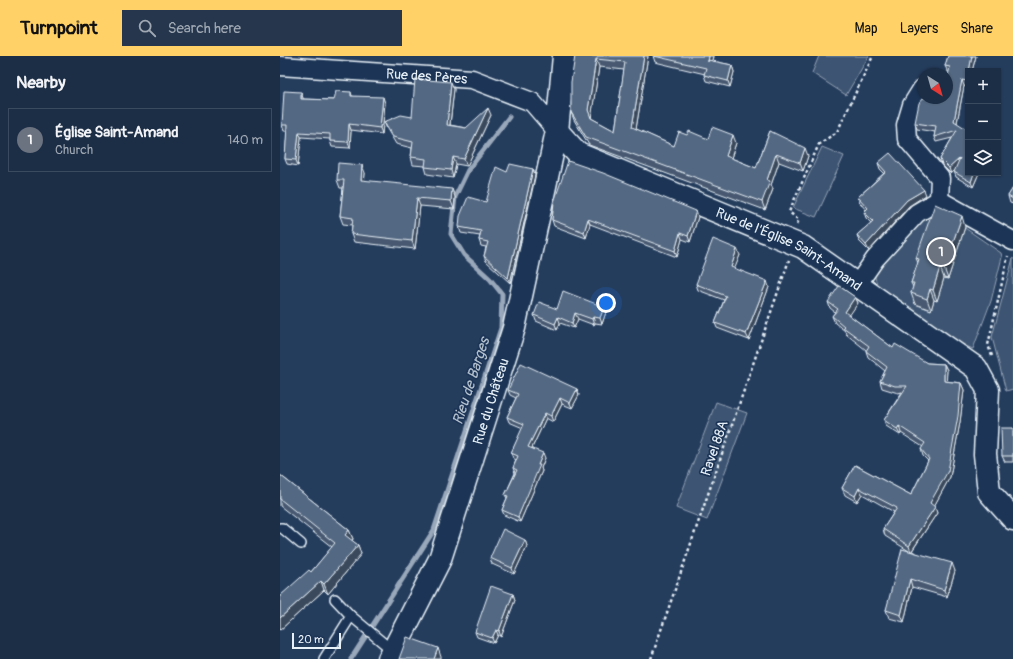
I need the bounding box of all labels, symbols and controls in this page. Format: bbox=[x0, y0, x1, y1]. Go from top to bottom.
search box bbox=[122, 10, 402, 46]
text: Turnpoint bbox=[20, 16, 98, 40]
icon: search bbox=[136, 17, 158, 39]
text: Search here bbox=[168, 19, 241, 38]
text: Map bbox=[855, 20, 878, 37]
text: Layers bbox=[900, 20, 938, 37]
text: Share bbox=[960, 20, 993, 37]
street label: Rue des Pères bbox=[385, 65, 469, 88]
north arrow bbox=[917, 68, 953, 104]
map controls bbox=[965, 68, 1001, 176]
button: + bbox=[965, 68, 1001, 104]
text: Nearby bbox=[16, 72, 65, 93]
button: − bbox=[965, 104, 1001, 140]
text: Église Saint-Amand bbox=[55, 123, 179, 142]
text: 1 bbox=[27, 132, 33, 148]
text: 140 m bbox=[227, 132, 263, 148]
button: layers bbox=[965, 140, 1001, 176]
text: Church bbox=[55, 142, 93, 158]
street label: Rue de l'Église Saint-Amand bbox=[713, 204, 865, 295]
pin: 1 bbox=[928, 237, 954, 267]
your location bbox=[596, 293, 616, 313]
water label: Rieu de Barges bbox=[449, 333, 495, 427]
street label: Rue du Château bbox=[469, 356, 513, 447]
street label: Ravel 88A bbox=[697, 418, 732, 478]
scale bar bbox=[292, 631, 341, 650]
text: 20 m bbox=[298, 633, 324, 646]

